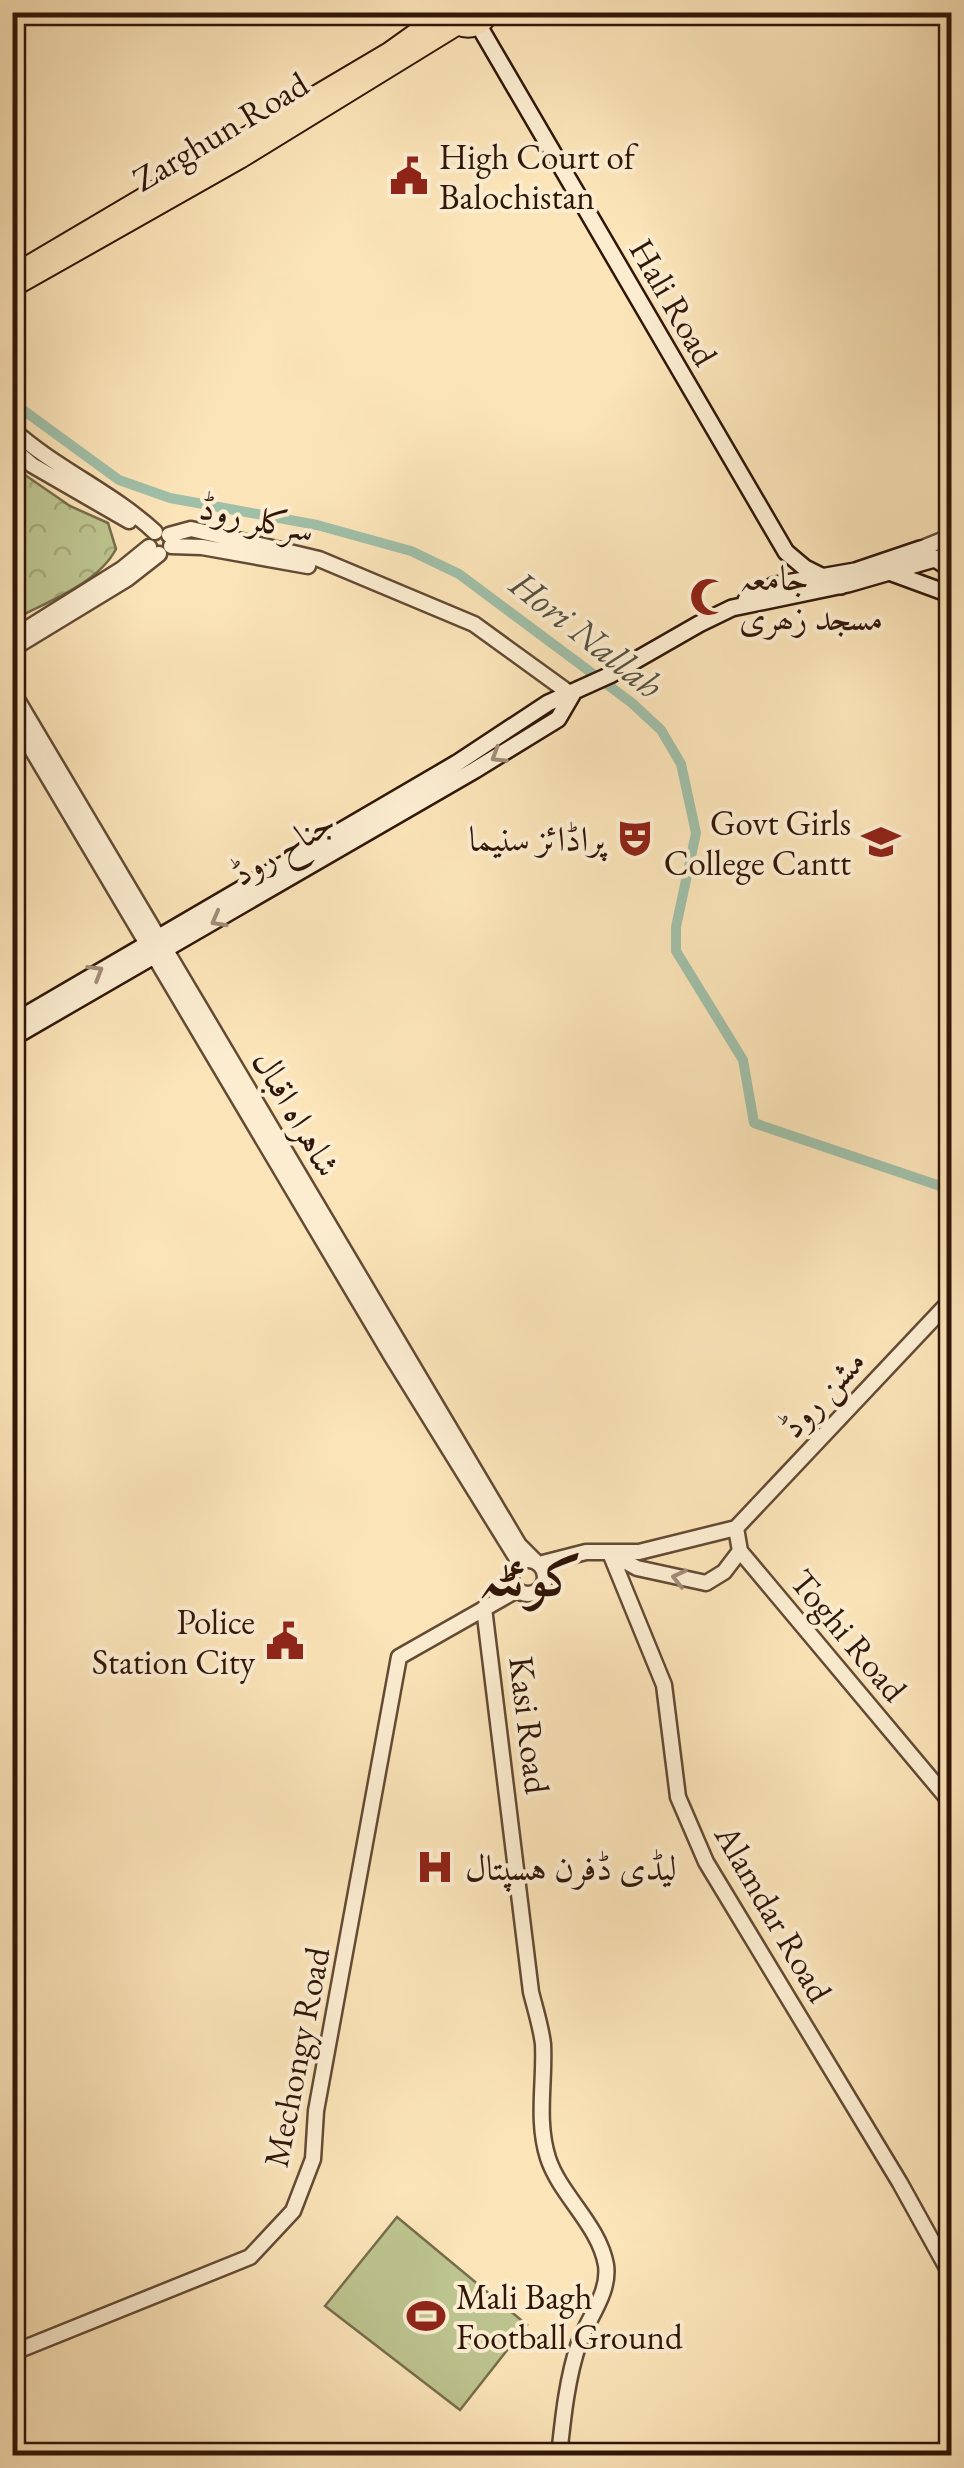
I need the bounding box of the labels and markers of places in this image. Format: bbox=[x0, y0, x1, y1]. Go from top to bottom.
place label: High Court of Balochistan bbox=[439, 134, 639, 219]
public building icon: High Court of Balochistan bbox=[388, 155, 430, 197]
place label: جامعہ مسجد زھری bbox=[739, 555, 883, 640]
mosque icon: جامعہ مسجد زھری bbox=[688, 576, 730, 618]
place label: Govt Girls College Cantt bbox=[664, 800, 851, 885]
place label: پراڈائز سنیما bbox=[469, 816, 608, 862]
theatre icon: پراڈائز سنیما bbox=[614, 817, 656, 859]
school or university icon: Govt Girls College Cantt bbox=[860, 821, 902, 863]
place label: Police Station City bbox=[92, 1599, 256, 1684]
public building icon: Police Station City bbox=[264, 1620, 306, 1662]
place label: لیڈی ڈفرن ہسپتال bbox=[465, 1845, 677, 1892]
hospital icon: لیڈی ڈفرن ہسپتال bbox=[414, 1846, 456, 1888]
place label: Mali Bagh Football Ground bbox=[456, 2274, 683, 2359]
sports icon: Mali Bagh Football Ground bbox=[405, 2295, 447, 2337]

